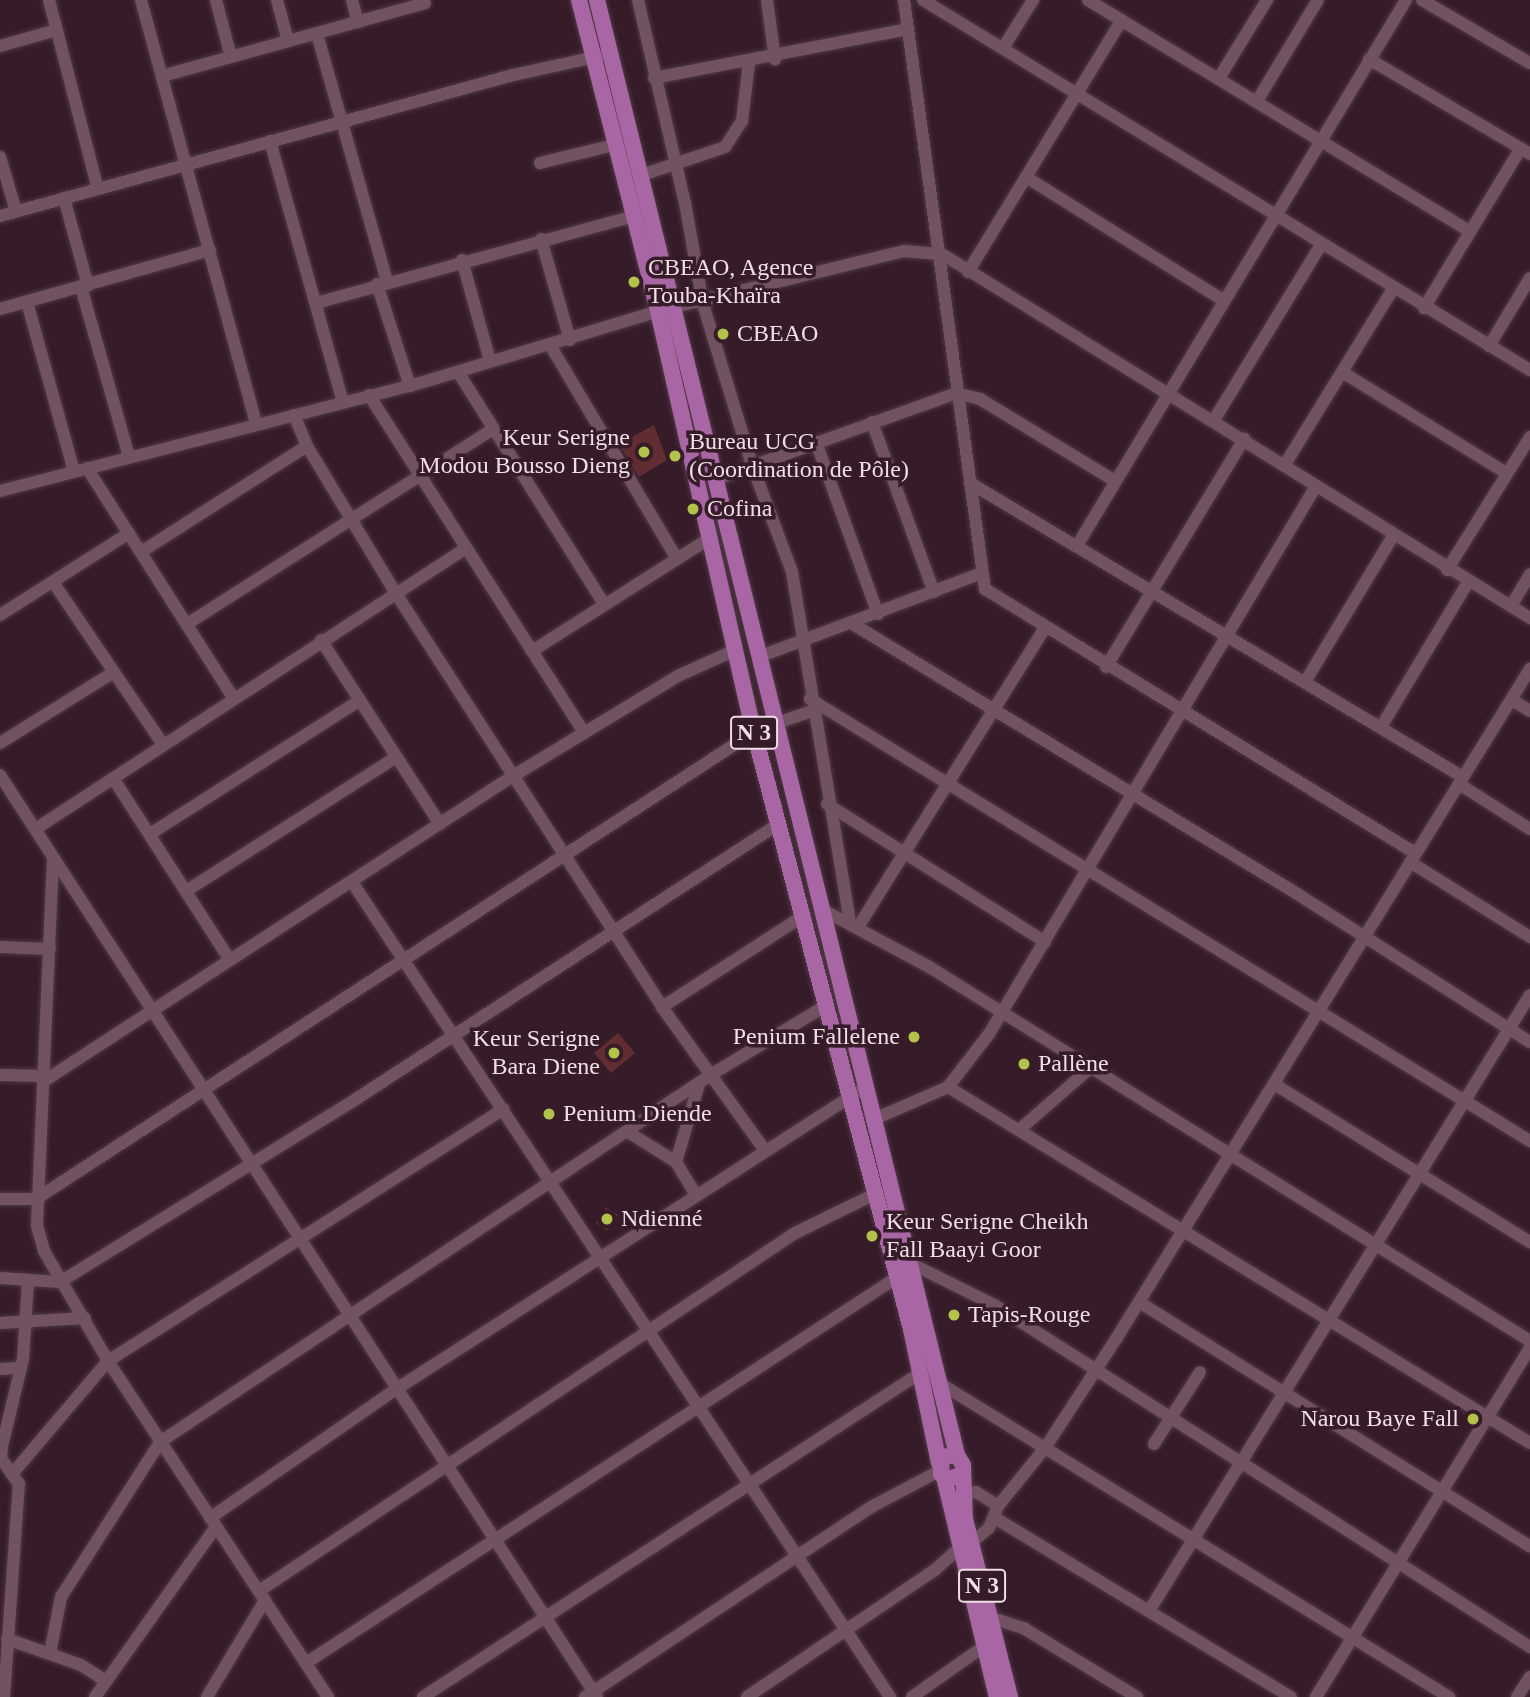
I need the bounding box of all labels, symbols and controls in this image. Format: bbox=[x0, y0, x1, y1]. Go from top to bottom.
place label: CBEAO, Agence Touba-Khaïra bbox=[648, 254, 815, 310]
marker: CBEAO, Agence Touba-Khaïra bbox=[626, 274, 642, 290]
place label: CBEAO bbox=[737, 320, 818, 348]
marker: CBEAO bbox=[715, 326, 731, 342]
place label: Keur Serigne Modou Bousso Dieng bbox=[419, 424, 630, 480]
place label: Bureau UCG (Coordination de Pôle) bbox=[689, 428, 909, 484]
marker: Keur Serigne Modou Bousso Dieng bbox=[636, 444, 652, 460]
marker: Bureau UCG (Coordination de Pôle) bbox=[667, 448, 683, 464]
place label: Cofina bbox=[707, 495, 772, 523]
marker: Cofina bbox=[685, 501, 701, 517]
road number: N 3 bbox=[730, 713, 778, 752]
place label: Penium Fallelene bbox=[733, 1023, 900, 1051]
place label: Keur Serigne Bara Diene bbox=[473, 1025, 600, 1081]
marker: Penium Fallelene bbox=[906, 1029, 922, 1045]
marker: Keur Serigne Bara Diene bbox=[606, 1045, 622, 1061]
place label: Pallène bbox=[1038, 1050, 1109, 1078]
marker: Pallène bbox=[1016, 1056, 1032, 1072]
place label: Penium Diende bbox=[563, 1100, 712, 1128]
marker: Penium Diende bbox=[541, 1106, 557, 1122]
place label: Ndienné bbox=[621, 1205, 702, 1233]
place label: Keur Serigne Cheikh Fall Baayi Goor bbox=[886, 1208, 1089, 1264]
marker: Ndienné bbox=[599, 1211, 615, 1227]
marker: Keur Serigne Cheikh Fall Baayi Goor bbox=[864, 1228, 880, 1244]
place label: Tapis-Rouge bbox=[968, 1301, 1090, 1329]
marker: Tapis-Rouge bbox=[946, 1307, 962, 1323]
place label: Narou Baye Fall bbox=[1300, 1405, 1459, 1433]
marker: Narou Baye Fall bbox=[1465, 1411, 1481, 1427]
road number: N 3 bbox=[958, 1567, 1006, 1606]

